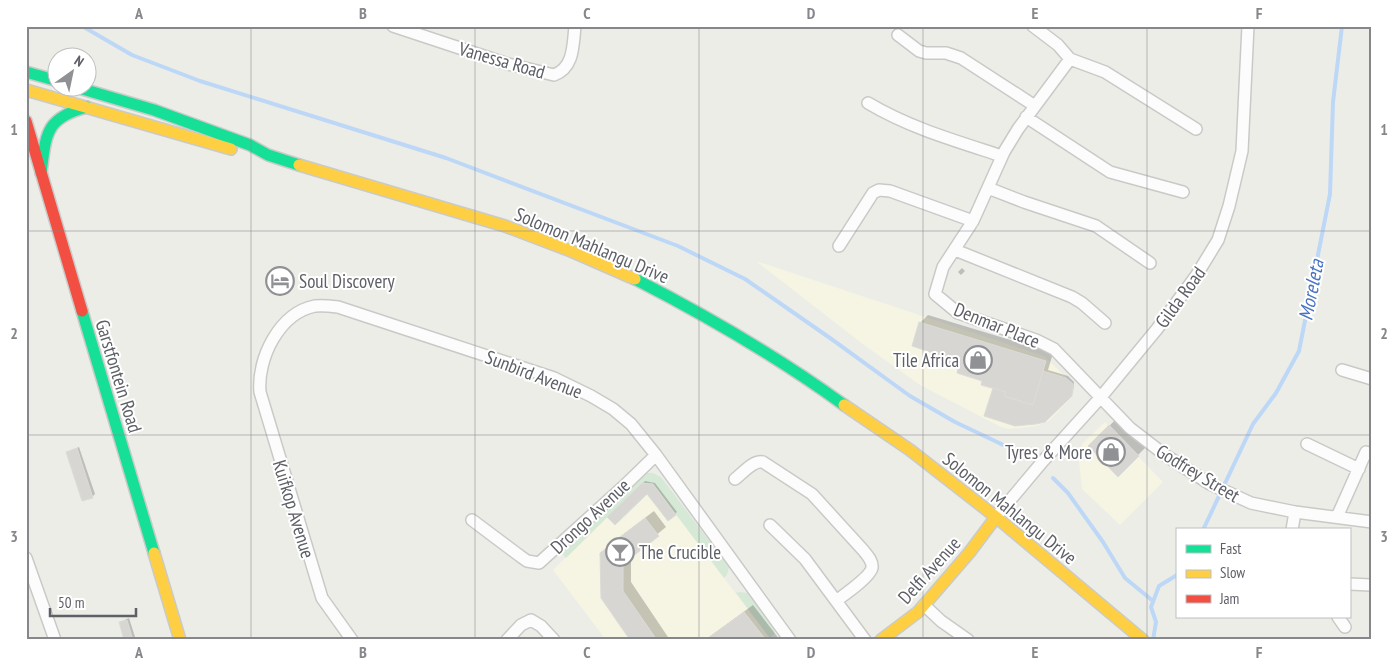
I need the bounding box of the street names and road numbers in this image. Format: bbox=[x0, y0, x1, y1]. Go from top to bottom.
street label: Vanessa Road bbox=[455, 36, 548, 84]
street label: Solomon Mahlangu Drive bbox=[511, 202, 673, 288]
street label: Gilda Road bbox=[1150, 262, 1210, 332]
street label: Denmar Place bbox=[951, 297, 1043, 353]
street label: Garstfontein Road bbox=[90, 317, 148, 435]
street label: Sunbird Avenue bbox=[482, 345, 586, 404]
street label: Godfrey Street bbox=[1152, 439, 1245, 508]
street label: Solomon Mahlangu Drive bbox=[938, 447, 1082, 569]
street label: Kuifkop Avenue bbox=[268, 457, 320, 561]
street label: Drongo Avenue bbox=[545, 473, 635, 559]
street label: Delfi Avenue bbox=[893, 531, 965, 609]

